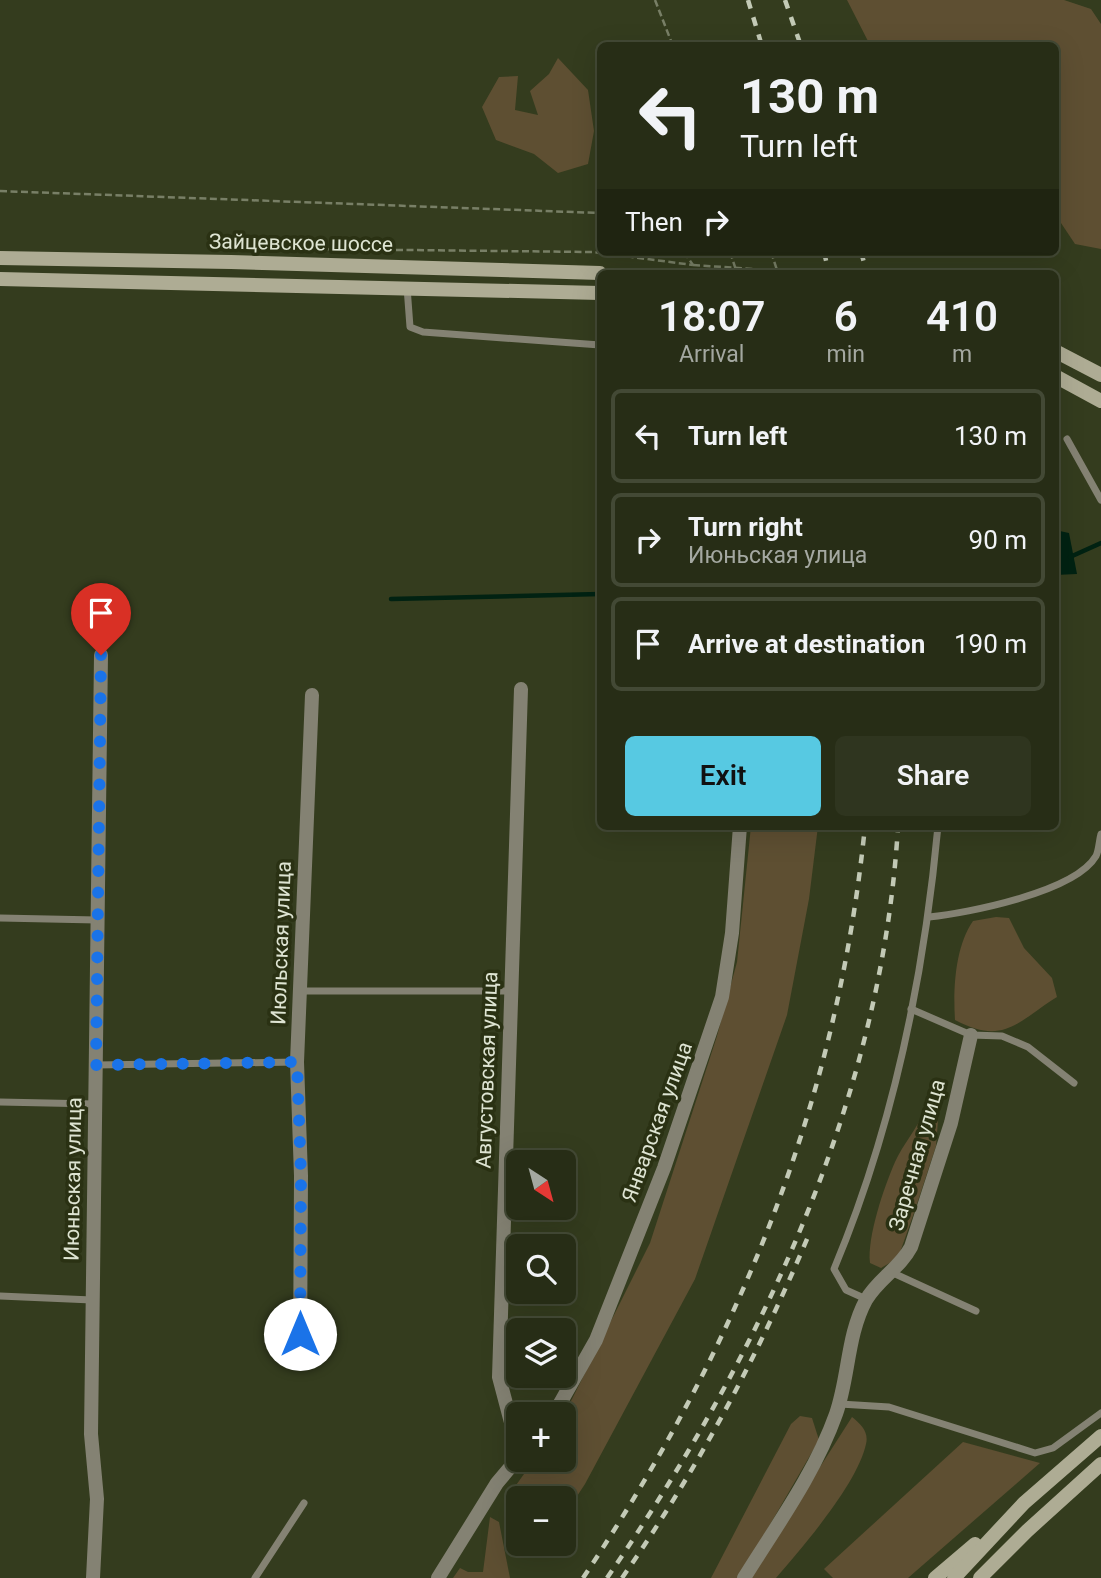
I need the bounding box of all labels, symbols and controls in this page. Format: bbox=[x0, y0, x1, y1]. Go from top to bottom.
text: 130 m bbox=[740, 68, 879, 125]
icon: left bbox=[625, 70, 716, 161]
text: Turn left bbox=[740, 127, 858, 165]
icon: right bbox=[697, 203, 735, 241]
text: Then bbox=[625, 207, 683, 237]
street label: Зайцевское шоссе bbox=[209, 229, 393, 257]
text: 18:07 bbox=[658, 292, 765, 341]
text: 6 bbox=[834, 292, 858, 341]
text: 410 bbox=[926, 292, 998, 341]
text: Arrival bbox=[679, 341, 744, 368]
text: min bbox=[826, 341, 865, 368]
text: m bbox=[952, 341, 972, 368]
icon: left bbox=[629, 417, 667, 455]
text: Turn left bbox=[688, 421, 787, 451]
text: 130 m bbox=[954, 421, 1027, 451]
text: Turn right bbox=[688, 512, 803, 542]
icon: right bbox=[629, 521, 667, 559]
text: 90 m bbox=[969, 525, 1027, 555]
text: Июньская улица bbox=[688, 542, 867, 569]
pin bbox=[71, 583, 131, 655]
icon: arrive bbox=[82, 594, 120, 632]
icon: arrive bbox=[629, 625, 667, 663]
text: Arrive at destination bbox=[688, 629, 925, 659]
text: 190 m bbox=[954, 629, 1027, 659]
button: Exit bbox=[625, 736, 821, 816]
button: Share bbox=[835, 736, 1031, 816]
street label: Июльская улица bbox=[266, 861, 296, 1025]
street label: Августовская улица bbox=[472, 971, 502, 1169]
street label: Январская улица bbox=[617, 1039, 697, 1205]
street label: Заречная улица bbox=[884, 1077, 950, 1233]
street label: Июньская улица bbox=[60, 1097, 86, 1261]
north arrow bbox=[506, 1150, 576, 1220]
map controls bbox=[506, 1150, 576, 1556]
button: search bbox=[506, 1234, 576, 1304]
position arrow bbox=[263, 1297, 337, 1371]
button: layers bbox=[506, 1318, 576, 1388]
button: + bbox=[506, 1402, 576, 1472]
button: − bbox=[506, 1486, 576, 1556]

